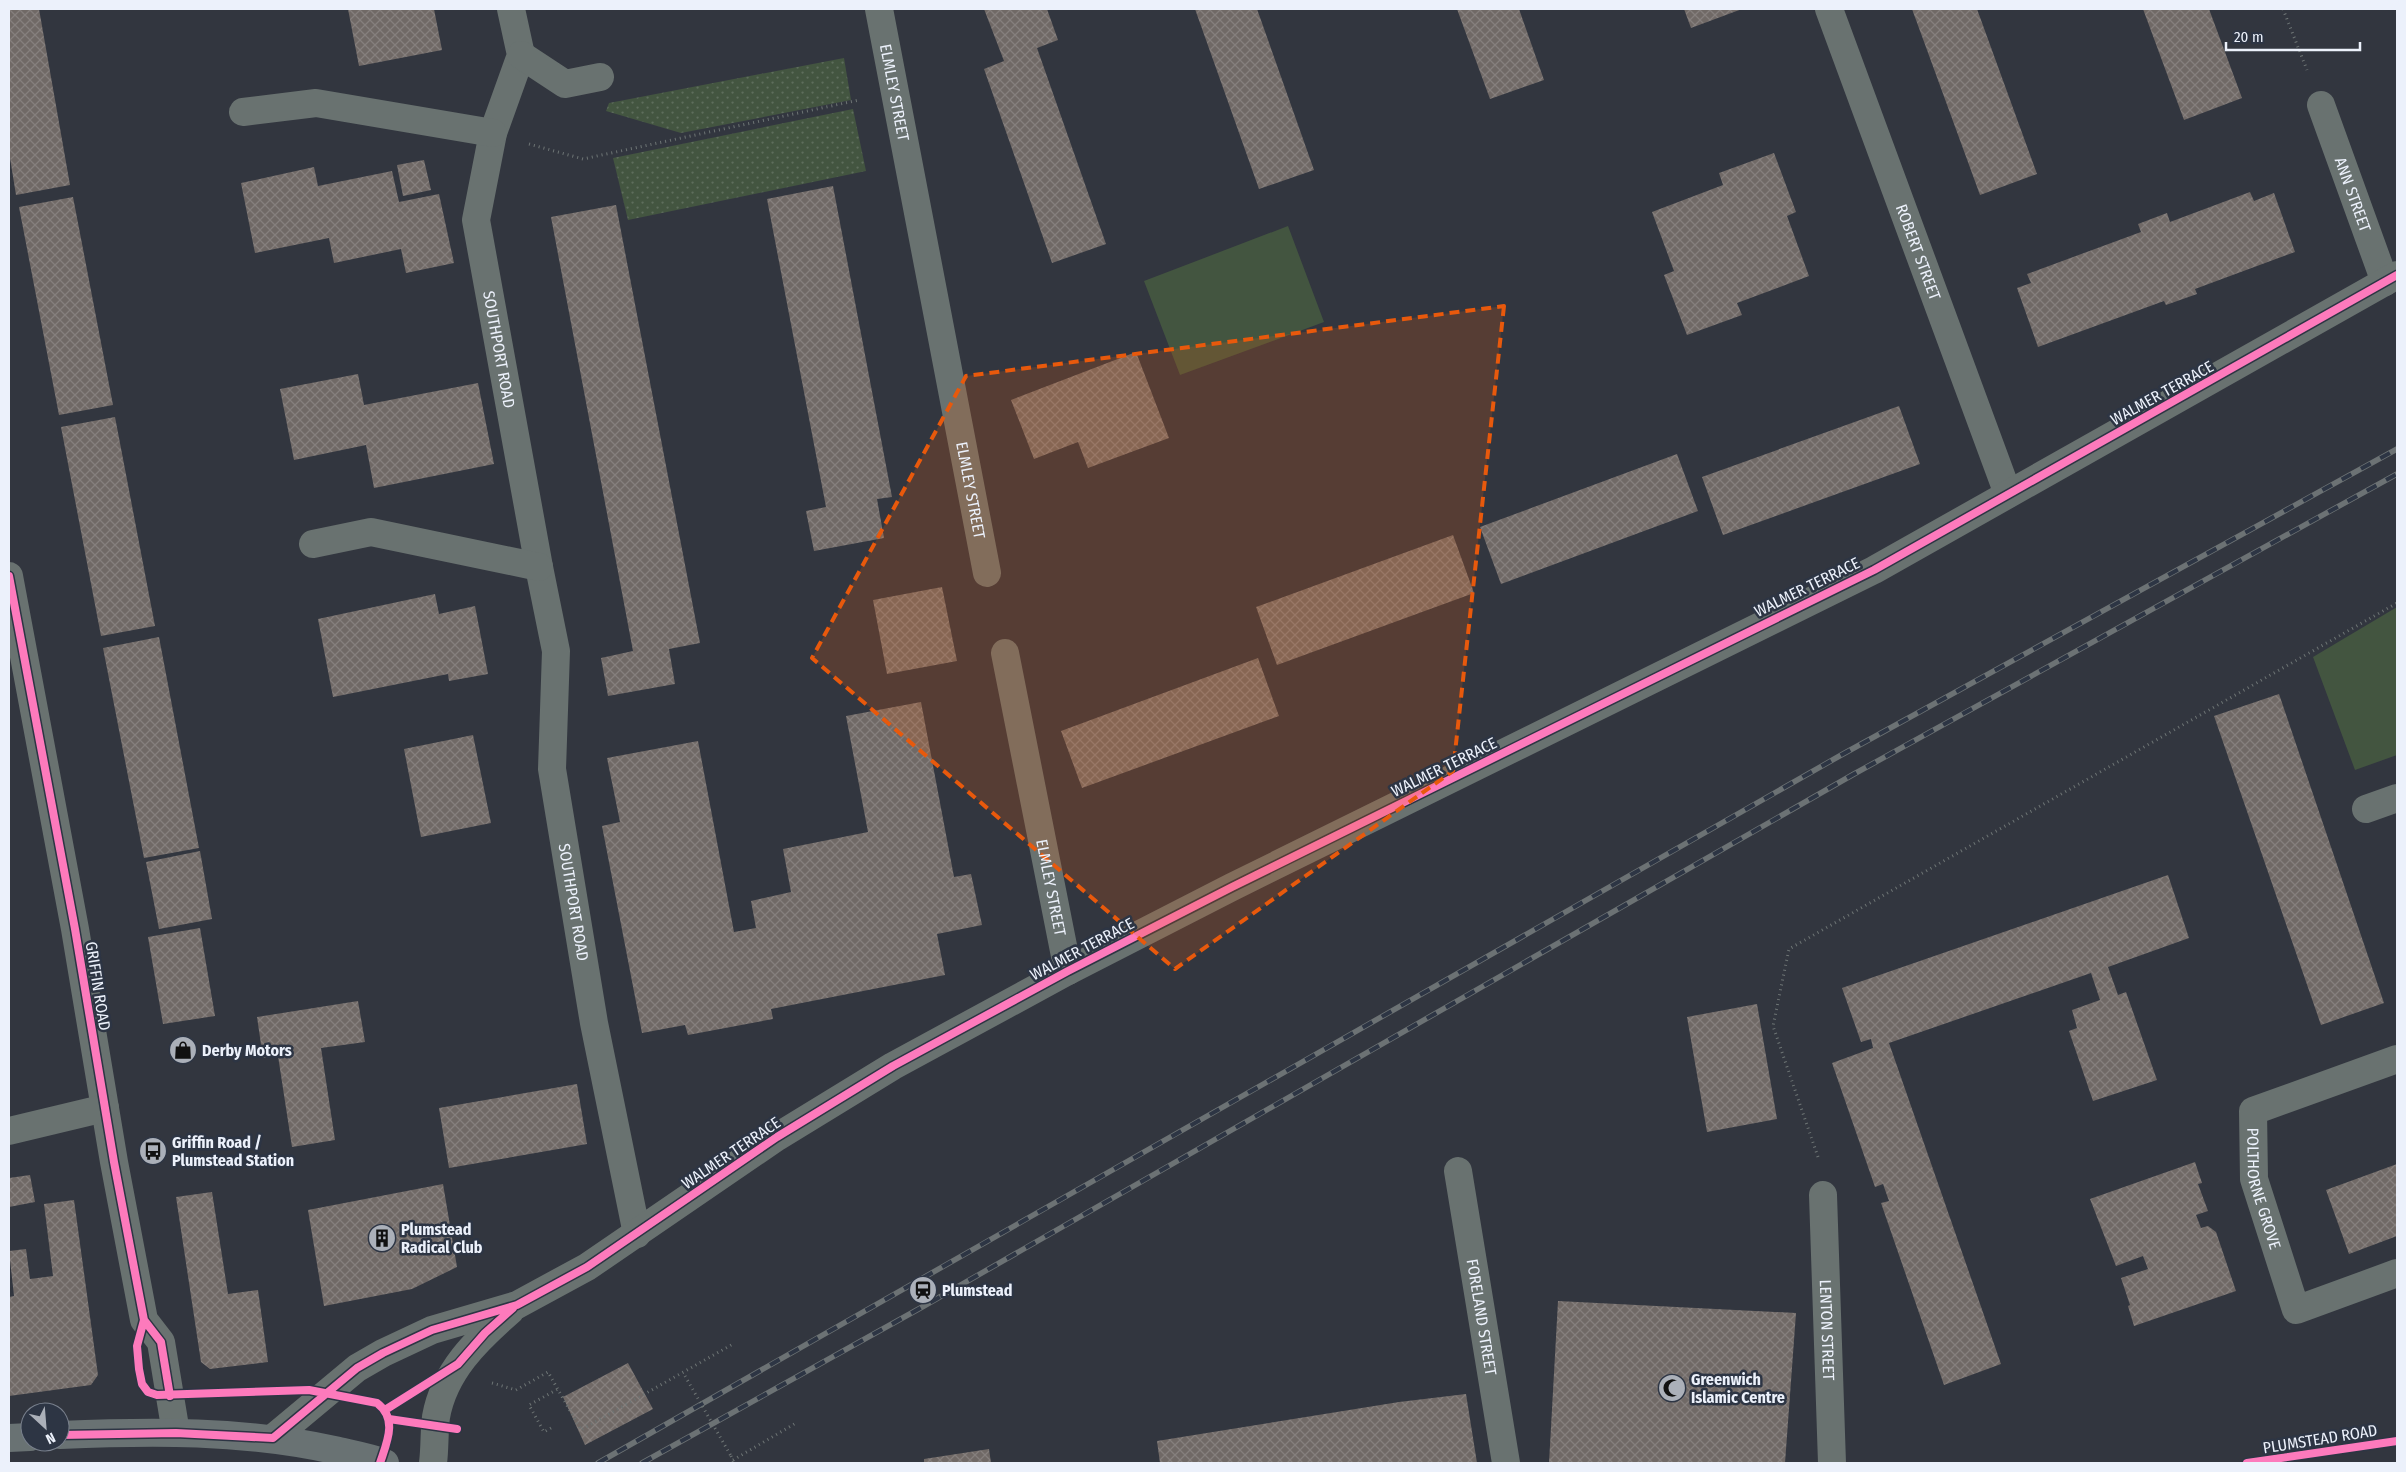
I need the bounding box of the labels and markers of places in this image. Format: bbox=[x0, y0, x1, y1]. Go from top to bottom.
shop icon: Derby Motors bbox=[168, 1035, 198, 1065]
place label: Derby Motors bbox=[202, 1041, 292, 1060]
place label: Griffin Road / Plumstead Station bbox=[172, 1133, 294, 1170]
bus stop icon: Griffin Road / Plumstead Station bbox=[138, 1136, 168, 1166]
place label: Plumstead Radical Club bbox=[401, 1220, 483, 1257]
building icon: Plumstead Radical Club bbox=[367, 1223, 397, 1253]
station icon: Plumstead bbox=[908, 1275, 938, 1305]
place label: Plumstead bbox=[942, 1281, 1012, 1300]
place label: Greenwich Islamic Centre bbox=[1691, 1370, 1785, 1407]
mosque icon: Greenwich Islamic Centre bbox=[1657, 1373, 1687, 1403]

